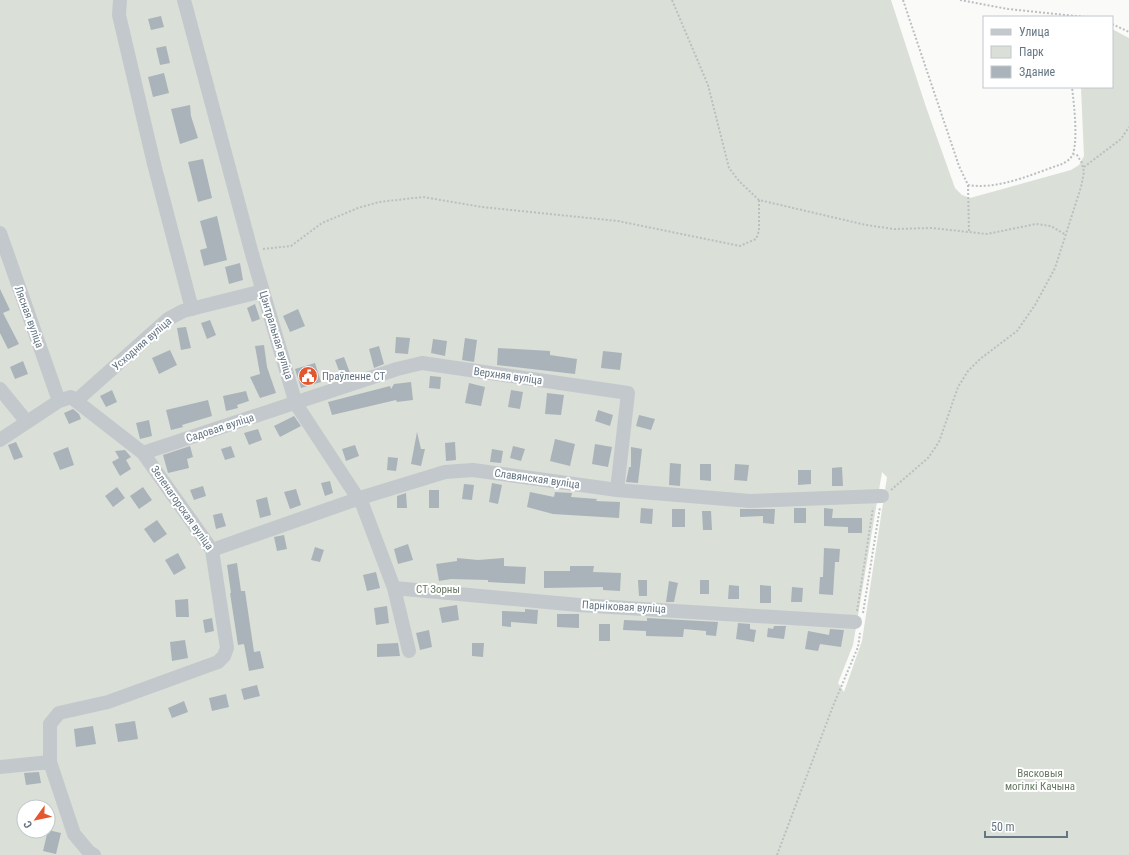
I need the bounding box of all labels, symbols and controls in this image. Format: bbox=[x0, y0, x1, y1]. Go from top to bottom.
legend bbox=[983, 16, 1113, 88]
text: Улица bbox=[1019, 25, 1050, 39]
text: Парк bbox=[1019, 45, 1044, 59]
text: Здание bbox=[1019, 65, 1056, 79]
street label: Лясная вуліца bbox=[12, 284, 46, 350]
street label: Цэнтральная вуліца bbox=[256, 289, 296, 381]
street label: Усходняя вуліца bbox=[110, 315, 174, 373]
public building icon: Праўленне СТ bbox=[297, 365, 319, 387]
street label: Верхняя вуліца bbox=[473, 365, 543, 387]
place label: Праўленне СТ bbox=[322, 370, 386, 383]
street label: Садовая вуліца bbox=[184, 411, 256, 445]
street label: Зеленагорская вуліца bbox=[148, 463, 216, 553]
street label: Славянская вуліца bbox=[493, 467, 581, 491]
park label: СТ Зорны bbox=[416, 583, 460, 596]
street label: Парніковая вуліца bbox=[582, 598, 666, 616]
park label: Вясковыя могілкі Качына bbox=[1005, 767, 1075, 793]
north arrow bbox=[16, 799, 56, 839]
scale bar bbox=[985, 813, 1067, 839]
text: С bbox=[21, 818, 35, 830]
text: 50 m bbox=[991, 820, 1015, 834]

